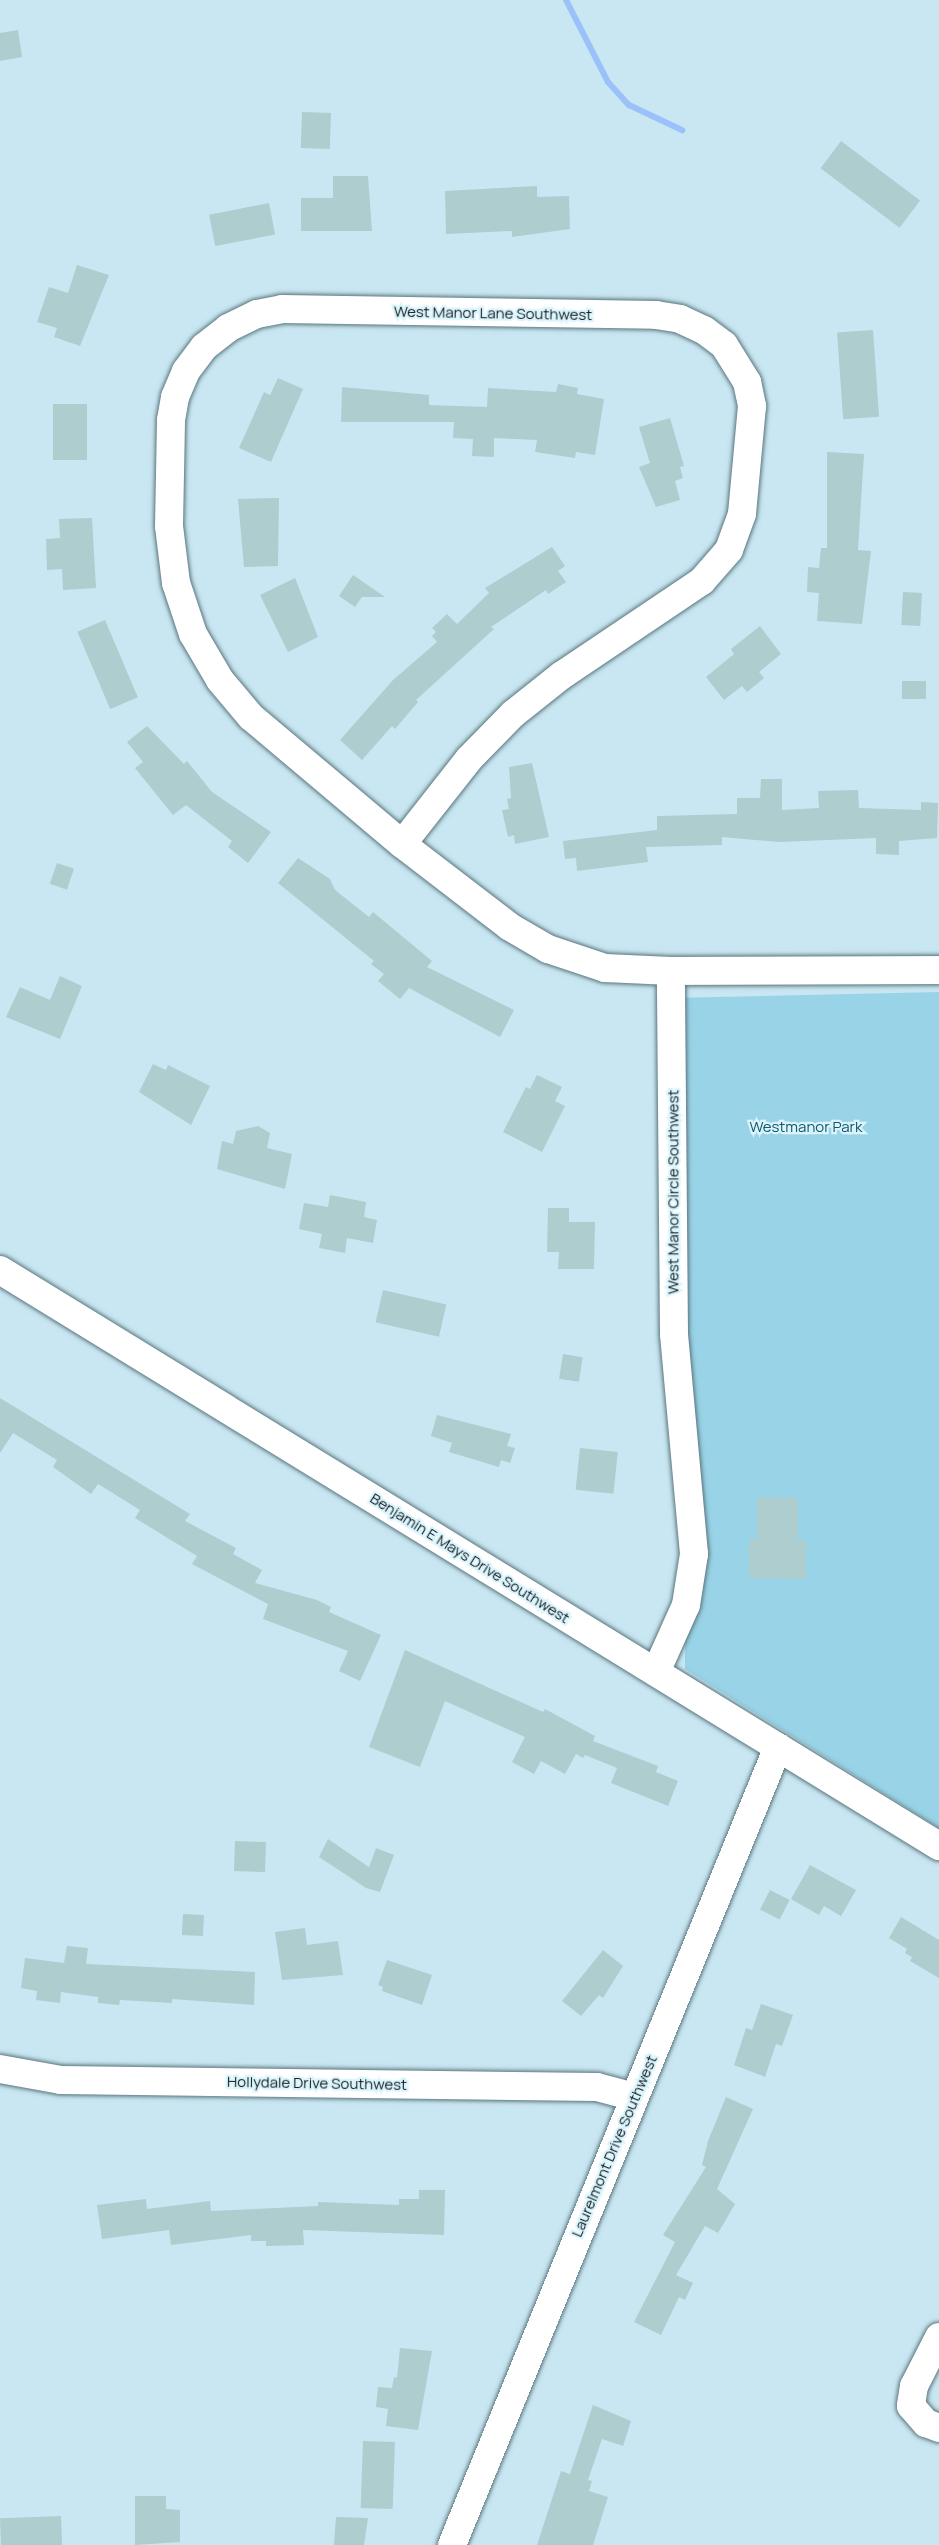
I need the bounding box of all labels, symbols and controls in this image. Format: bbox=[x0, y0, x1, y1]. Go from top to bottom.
street label: West Manor Lane Southwest bbox=[394, 302, 592, 324]
street label: West Manor Circle Southwest bbox=[664, 1090, 682, 1294]
park label: Westmanor Park bbox=[750, 1118, 862, 1136]
street label: Benjamin E Mays Drive Southwest bbox=[367, 1489, 573, 1627]
street label: Laurelmont Drive Southwest bbox=[567, 2052, 661, 2240]
street label: Hollydale Drive Southwest bbox=[227, 2072, 407, 2094]

